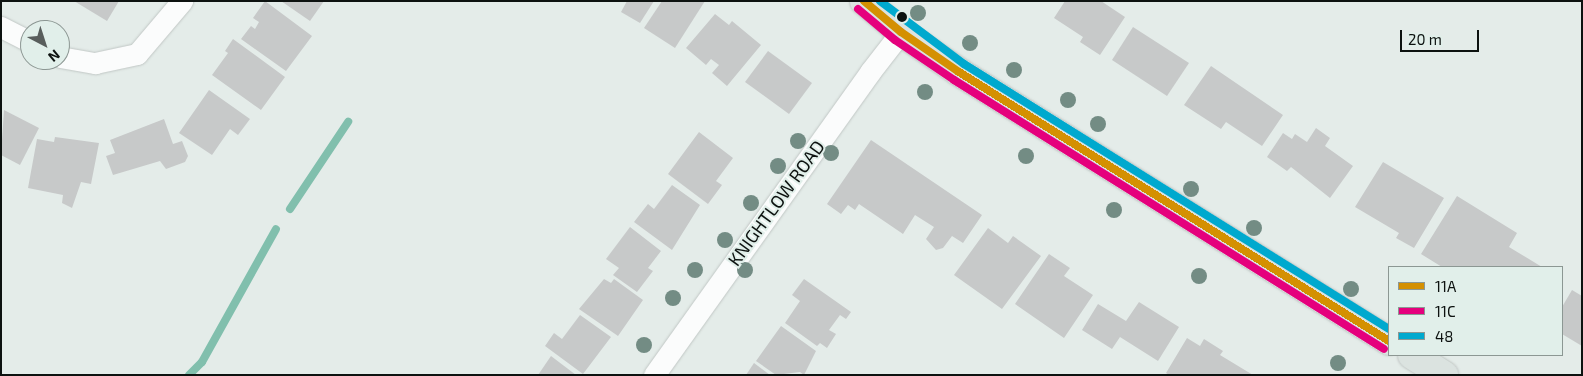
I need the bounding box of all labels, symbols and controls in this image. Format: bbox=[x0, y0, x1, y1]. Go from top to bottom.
unlabelled marker bbox=[897, 12, 907, 22]
north arrow bbox=[20, 20, 70, 70]
scale bar bbox=[1403, 20, 1482, 52]
text: 20 m bbox=[1408, 30, 1442, 48]
text: N bbox=[45, 46, 64, 66]
street label: KNIGHTLOW ROAD bbox=[723, 136, 829, 270]
legend bbox=[1388, 266, 1563, 356]
text: 11A bbox=[1435, 277, 1456, 295]
text: 11C bbox=[1435, 302, 1456, 320]
text: 48 bbox=[1435, 327, 1453, 345]

